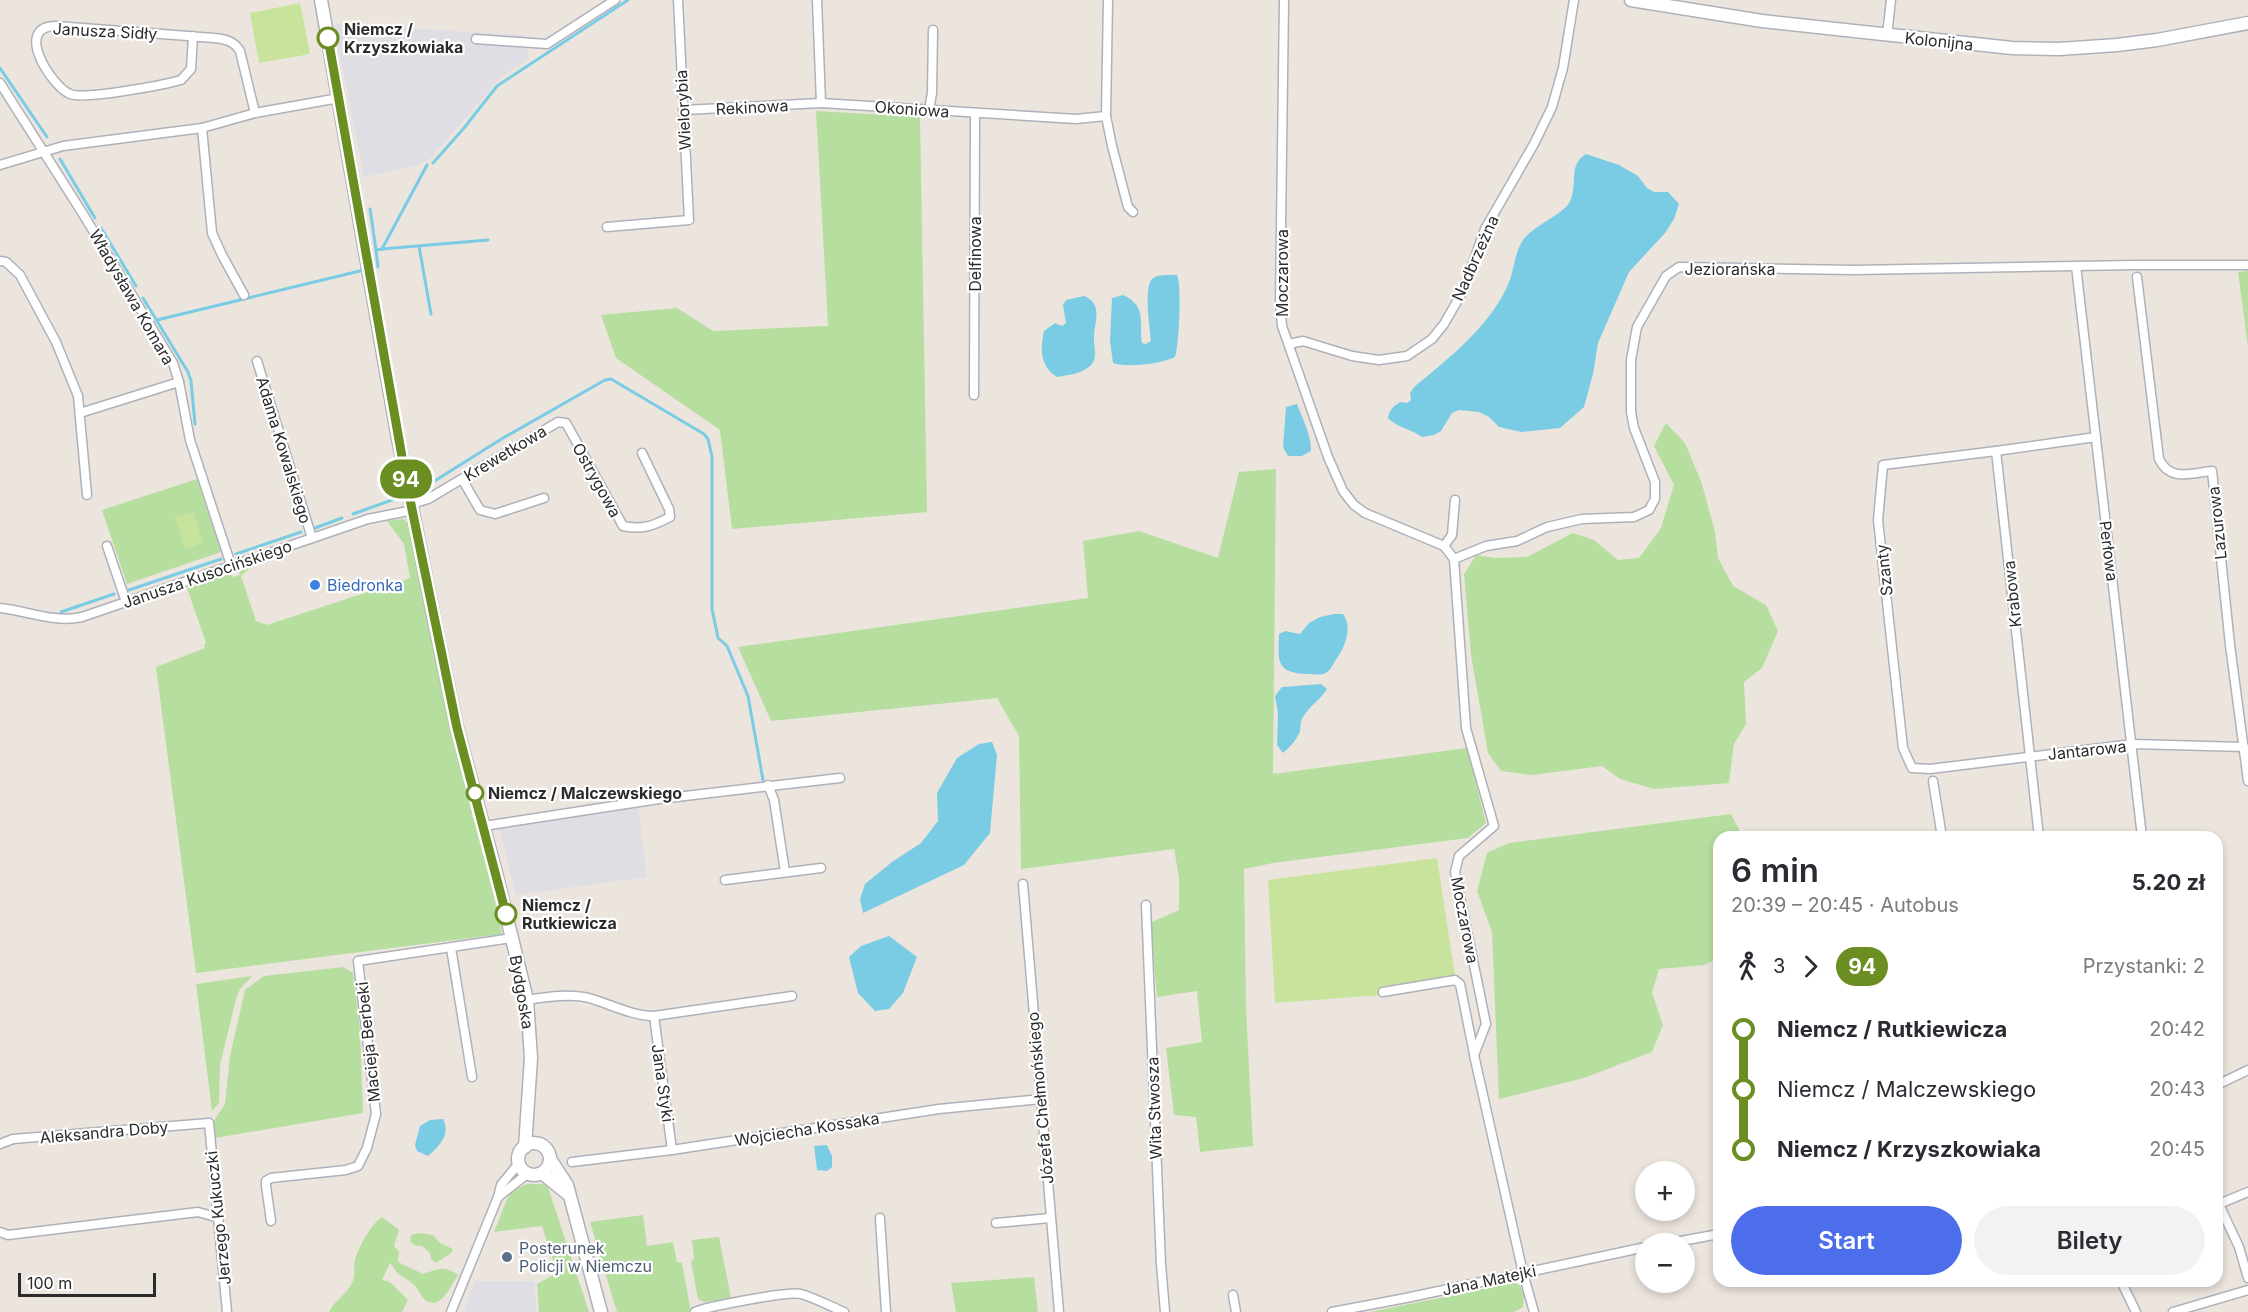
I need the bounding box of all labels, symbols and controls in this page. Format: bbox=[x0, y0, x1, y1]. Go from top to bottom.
street label: Janusza Sidły bbox=[52, 18, 158, 44]
place label: Niemcz / Krzyszkowiaka bbox=[344, 19, 463, 57]
marker: Niemcz / Krzyszkowiaka bbox=[317, 27, 339, 49]
street label: Kolonijna bbox=[1904, 27, 1974, 55]
street label: Wielorybia bbox=[671, 69, 695, 151]
street label: Rekinowa bbox=[715, 95, 789, 119]
street label: Okoniowa bbox=[874, 96, 950, 122]
street label: Nadbrzeżna bbox=[1447, 212, 1503, 304]
street label: Delfinowa bbox=[965, 216, 985, 292]
street label: Władysława Komara bbox=[85, 226, 179, 368]
street label: Moczarowa bbox=[1272, 229, 1292, 317]
street label: Jeziorańska bbox=[1684, 259, 1776, 279]
street label: Adama Kowalskiego bbox=[252, 374, 316, 526]
street label: Krewetkowa bbox=[460, 421, 550, 485]
street label: Ostrygowa bbox=[568, 439, 626, 521]
line badge: 94 bbox=[379, 460, 433, 498]
text: 94 bbox=[392, 467, 420, 492]
street label: Lazurowa bbox=[2203, 485, 2231, 561]
street label: Perłowa bbox=[2095, 520, 2123, 582]
street label: Janusza Kusocińskiego bbox=[120, 536, 294, 612]
street label: Szanty bbox=[1871, 543, 1897, 597]
street label: Krabowa bbox=[1999, 560, 2025, 628]
place label: Biedronka bbox=[327, 575, 403, 595]
marker: Biedronka bbox=[308, 578, 322, 592]
street label: Jantarowa bbox=[2047, 736, 2127, 764]
place label: Niemcz / Malczewskiego bbox=[488, 783, 682, 803]
marker: Niemcz / Malczewskiego bbox=[466, 784, 484, 802]
text: 6 min bbox=[1731, 850, 1819, 890]
text: 5.20 zł bbox=[2132, 869, 2205, 895]
street label: Moczarowa bbox=[1447, 875, 1483, 965]
text: 20:39 – 20:45 · Autobus bbox=[1731, 893, 1959, 917]
place label: Niemcz / Rutkiewicza bbox=[522, 895, 617, 933]
marker: Niemcz / Rutkiewicza bbox=[495, 903, 517, 925]
icon: walk bbox=[1731, 950, 1764, 983]
icon: forward bbox=[1794, 950, 1827, 983]
street label: Bydgoska bbox=[506, 954, 538, 1030]
text: 3 bbox=[1773, 954, 1785, 978]
text: 94 bbox=[1848, 954, 1876, 979]
text: Przystanki: 2 bbox=[2083, 954, 2205, 978]
street label: Macieja Berbeki bbox=[352, 981, 384, 1103]
street label: Józefa Chełmońskiego bbox=[1023, 1011, 1057, 1185]
text: Niemcz / Rutkiewicza bbox=[1777, 1016, 2007, 1042]
text: 20:42 bbox=[2149, 1017, 2205, 1041]
street label: Jana Styki bbox=[648, 1043, 678, 1123]
street label: Wita Stwosza bbox=[1142, 1056, 1166, 1160]
text: Niemcz / Malczewskiego bbox=[1777, 1076, 2036, 1102]
text: 20:43 bbox=[2149, 1077, 2205, 1101]
street label: Wojciecha Kossaka bbox=[733, 1108, 881, 1150]
street label: Aleksandra Doby bbox=[39, 1116, 169, 1148]
text: Niemcz / Krzyszkowiaka bbox=[1777, 1136, 2041, 1162]
text: 20:45 bbox=[2149, 1137, 2205, 1161]
street label: Jerzego Kukuczki bbox=[201, 1150, 235, 1286]
map controls bbox=[1635, 1161, 1695, 1293]
button: + bbox=[1635, 1161, 1695, 1221]
button: Start bbox=[1731, 1206, 1962, 1275]
button: Bilety bbox=[1974, 1206, 2205, 1275]
button: − bbox=[1635, 1233, 1695, 1293]
place label: Posterunek Policji w Niemczu bbox=[519, 1238, 652, 1276]
marker: Posterunek Policji w Niemczu bbox=[500, 1250, 514, 1264]
street label: Jana Matejki bbox=[1440, 1260, 1538, 1300]
scale bar bbox=[18, 1270, 156, 1298]
text: 100 m bbox=[27, 1273, 72, 1293]

